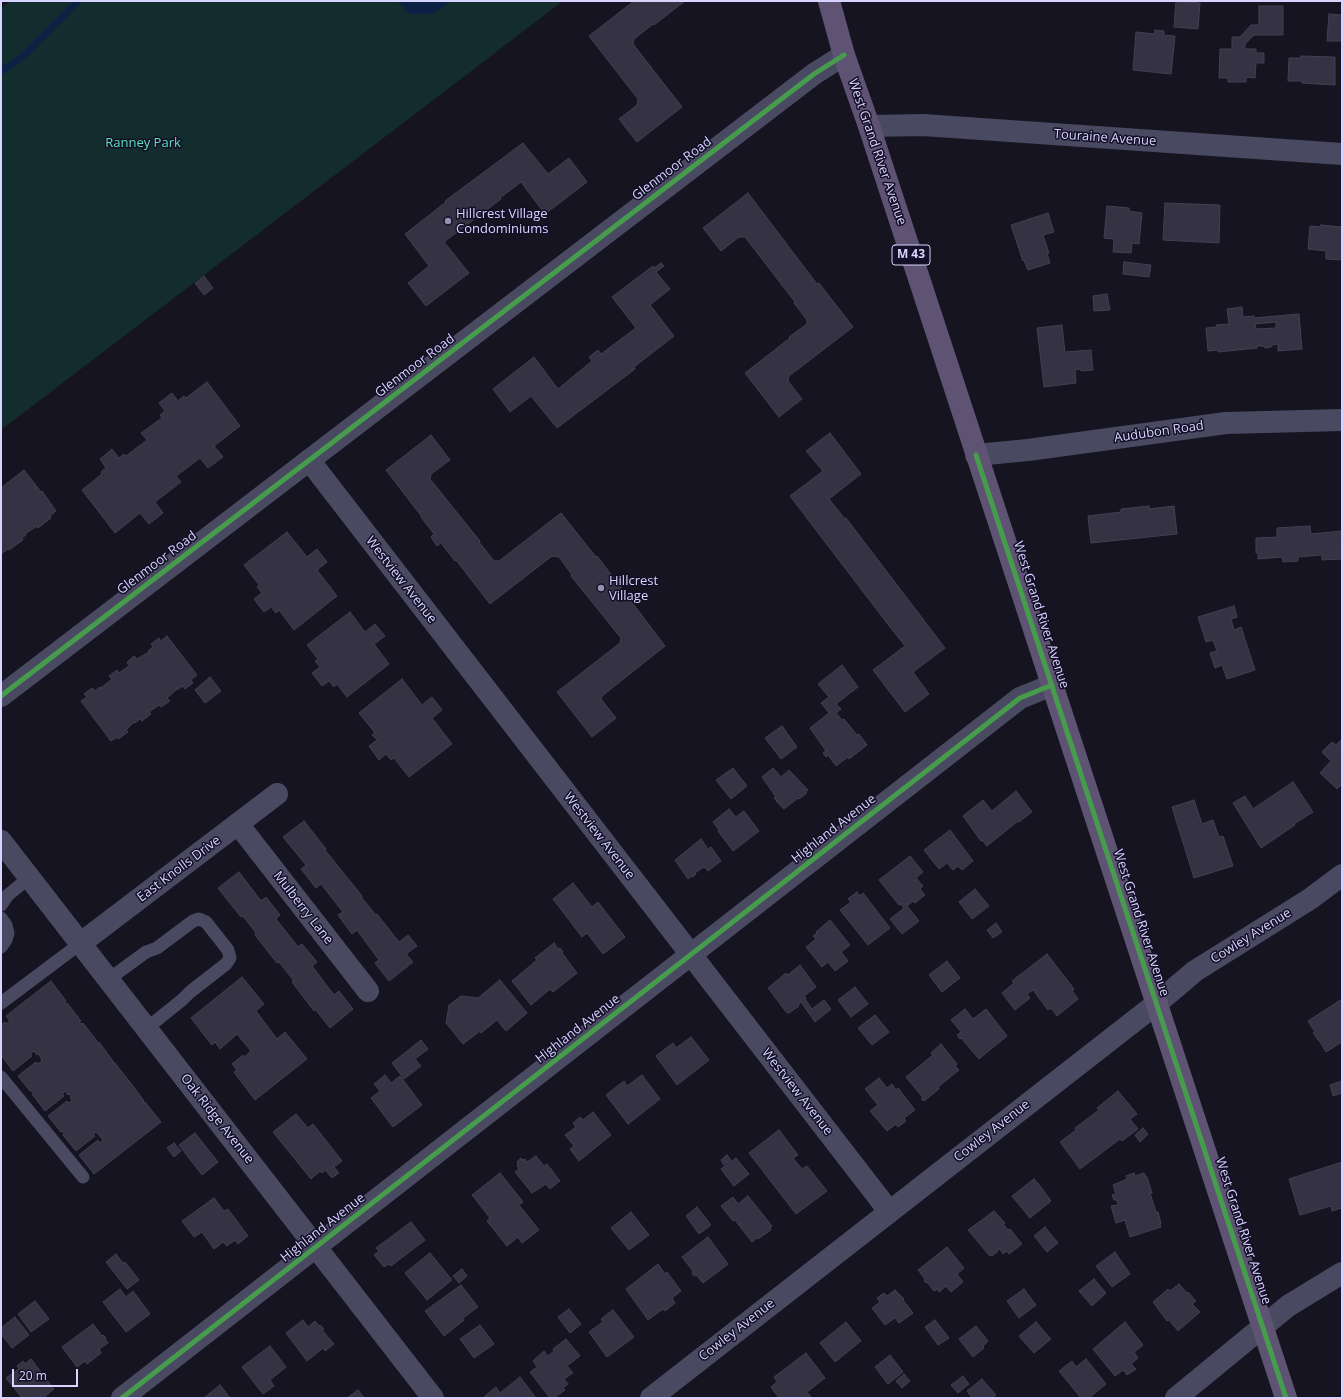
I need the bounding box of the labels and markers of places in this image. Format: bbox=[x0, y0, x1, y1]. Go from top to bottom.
place label: Hillcrest Village Condominiums bbox=[456, 206, 549, 237]
marker: Hillcrest Village Condominiums bbox=[443, 216, 453, 226]
place label: Hillcrest Village bbox=[609, 573, 658, 604]
marker: Hillcrest Village bbox=[596, 583, 606, 593]

